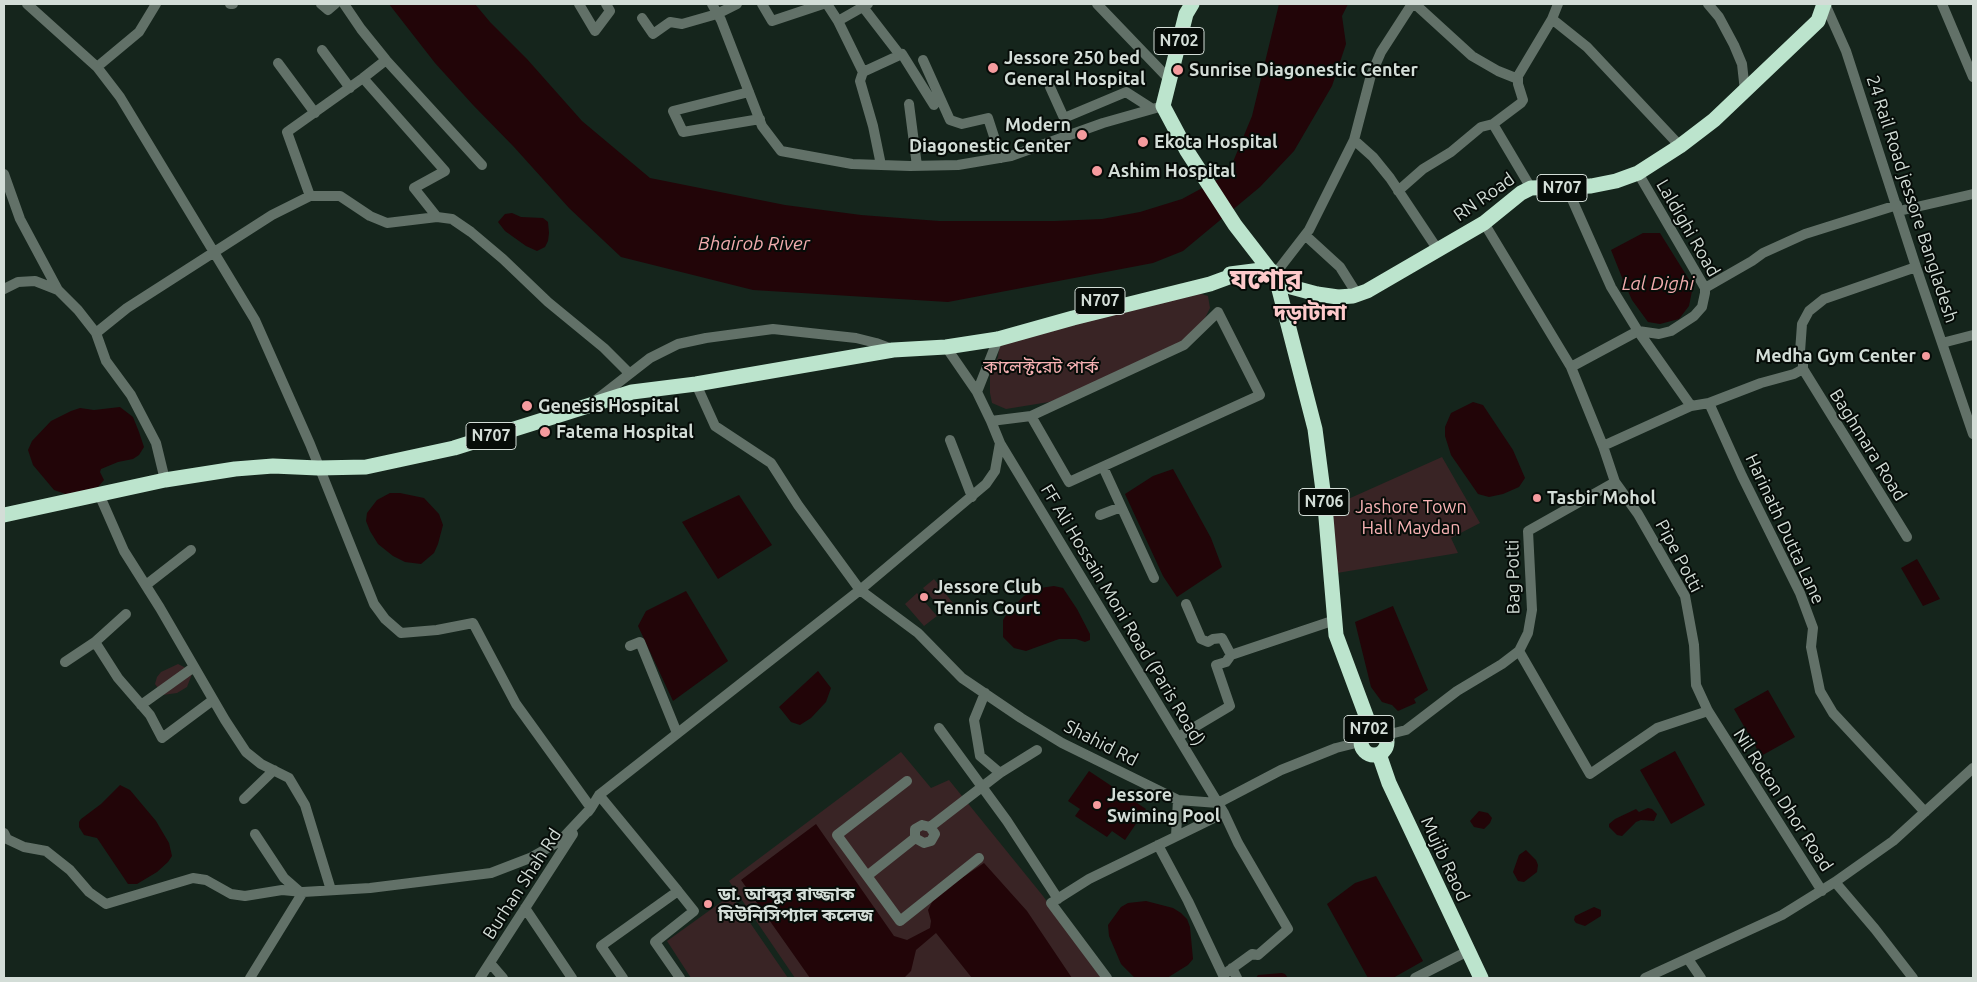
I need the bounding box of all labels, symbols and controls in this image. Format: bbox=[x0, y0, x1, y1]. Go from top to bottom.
road number: N702 bbox=[1154, 27, 1204, 54]
place label: Jessore 250 bed General Hospital bbox=[1004, 47, 1145, 90]
place label: Sunrise Diagonestic Center bbox=[1189, 59, 1418, 81]
marker: Jessore 250 bed General Hospital bbox=[986, 61, 1000, 75]
marker: Sunrise Diagonestic Center bbox=[1171, 63, 1185, 77]
street label: 24 Rail Road jessore Bangladesh bbox=[1862, 73, 1962, 325]
place label: Modern Diagonestic Center bbox=[909, 114, 1071, 156]
marker: Modern Diagonestic Center bbox=[1075, 128, 1089, 142]
place label: Ekota Hospital bbox=[1154, 131, 1277, 153]
marker: Ekota Hospital bbox=[1136, 135, 1150, 149]
place label: Ashim Hospital bbox=[1108, 160, 1236, 182]
marker: Ashim Hospital bbox=[1090, 164, 1104, 178]
street label: RN Road bbox=[1449, 168, 1519, 226]
road number: N707 bbox=[1537, 174, 1587, 202]
street label: Laldighi Road bbox=[1651, 176, 1725, 280]
water label: Bhairob River bbox=[698, 233, 810, 255]
district label: যশোর bbox=[1230, 263, 1302, 297]
water label: Lal Dighi bbox=[1622, 273, 1694, 295]
road number: N707 bbox=[1075, 288, 1125, 314]
district label: দড়াটানা bbox=[1273, 300, 1347, 326]
place label: Medha Gym Center bbox=[1755, 345, 1916, 367]
marker: Medha Gym Center bbox=[1920, 350, 1932, 362]
park label: কালেক্টরেট পার্ক bbox=[983, 356, 1099, 378]
street label: Baghmara Road bbox=[1825, 385, 1911, 505]
place label: Genesis Hospital bbox=[538, 395, 679, 417]
marker: Genesis Hospital bbox=[520, 399, 534, 413]
place label: Fatema Hospital bbox=[556, 421, 694, 443]
road number: N707 bbox=[466, 422, 516, 450]
marker: Fatema Hospital bbox=[538, 425, 552, 439]
street label: Harinath Dutta Lane bbox=[1741, 451, 1829, 607]
street label: FF Ali Hossain Moni Road (Paris Road) bbox=[1036, 480, 1210, 750]
place label: Tasbir Mohol bbox=[1547, 487, 1656, 509]
road number: N706 bbox=[1299, 488, 1349, 516]
marker: Tasbir Mohol bbox=[1531, 492, 1543, 504]
park label: Jashore Town Hall Maydan bbox=[1355, 496, 1467, 538]
street label: Pipe Potti bbox=[1651, 516, 1707, 596]
street label: Bag Potti bbox=[1502, 539, 1524, 615]
place label: Jessore Club Tennis Court bbox=[934, 576, 1042, 618]
marker: Jessore Club Tennis Court bbox=[918, 591, 930, 603]
street label: Shahid Rd bbox=[1060, 715, 1142, 771]
road number: N702 bbox=[1344, 716, 1394, 742]
street label: Nil Roton Dhor Road bbox=[1729, 725, 1837, 875]
place label: Jessore Swiming Pool bbox=[1107, 784, 1220, 826]
marker: Jessore Swiming Pool bbox=[1091, 799, 1103, 811]
street label: Mujib Raod bbox=[1416, 813, 1474, 905]
street label: Burhan Shah Rd bbox=[478, 825, 566, 943]
place label: ডা. আব্দুর রাজ্জাক মিউনিসিপ্যাল কলেজ bbox=[718, 883, 873, 926]
marker: ডা. আব্দুর রাজ্জাক মিউনিসিপ্যাল কলেজ bbox=[702, 898, 714, 910]

